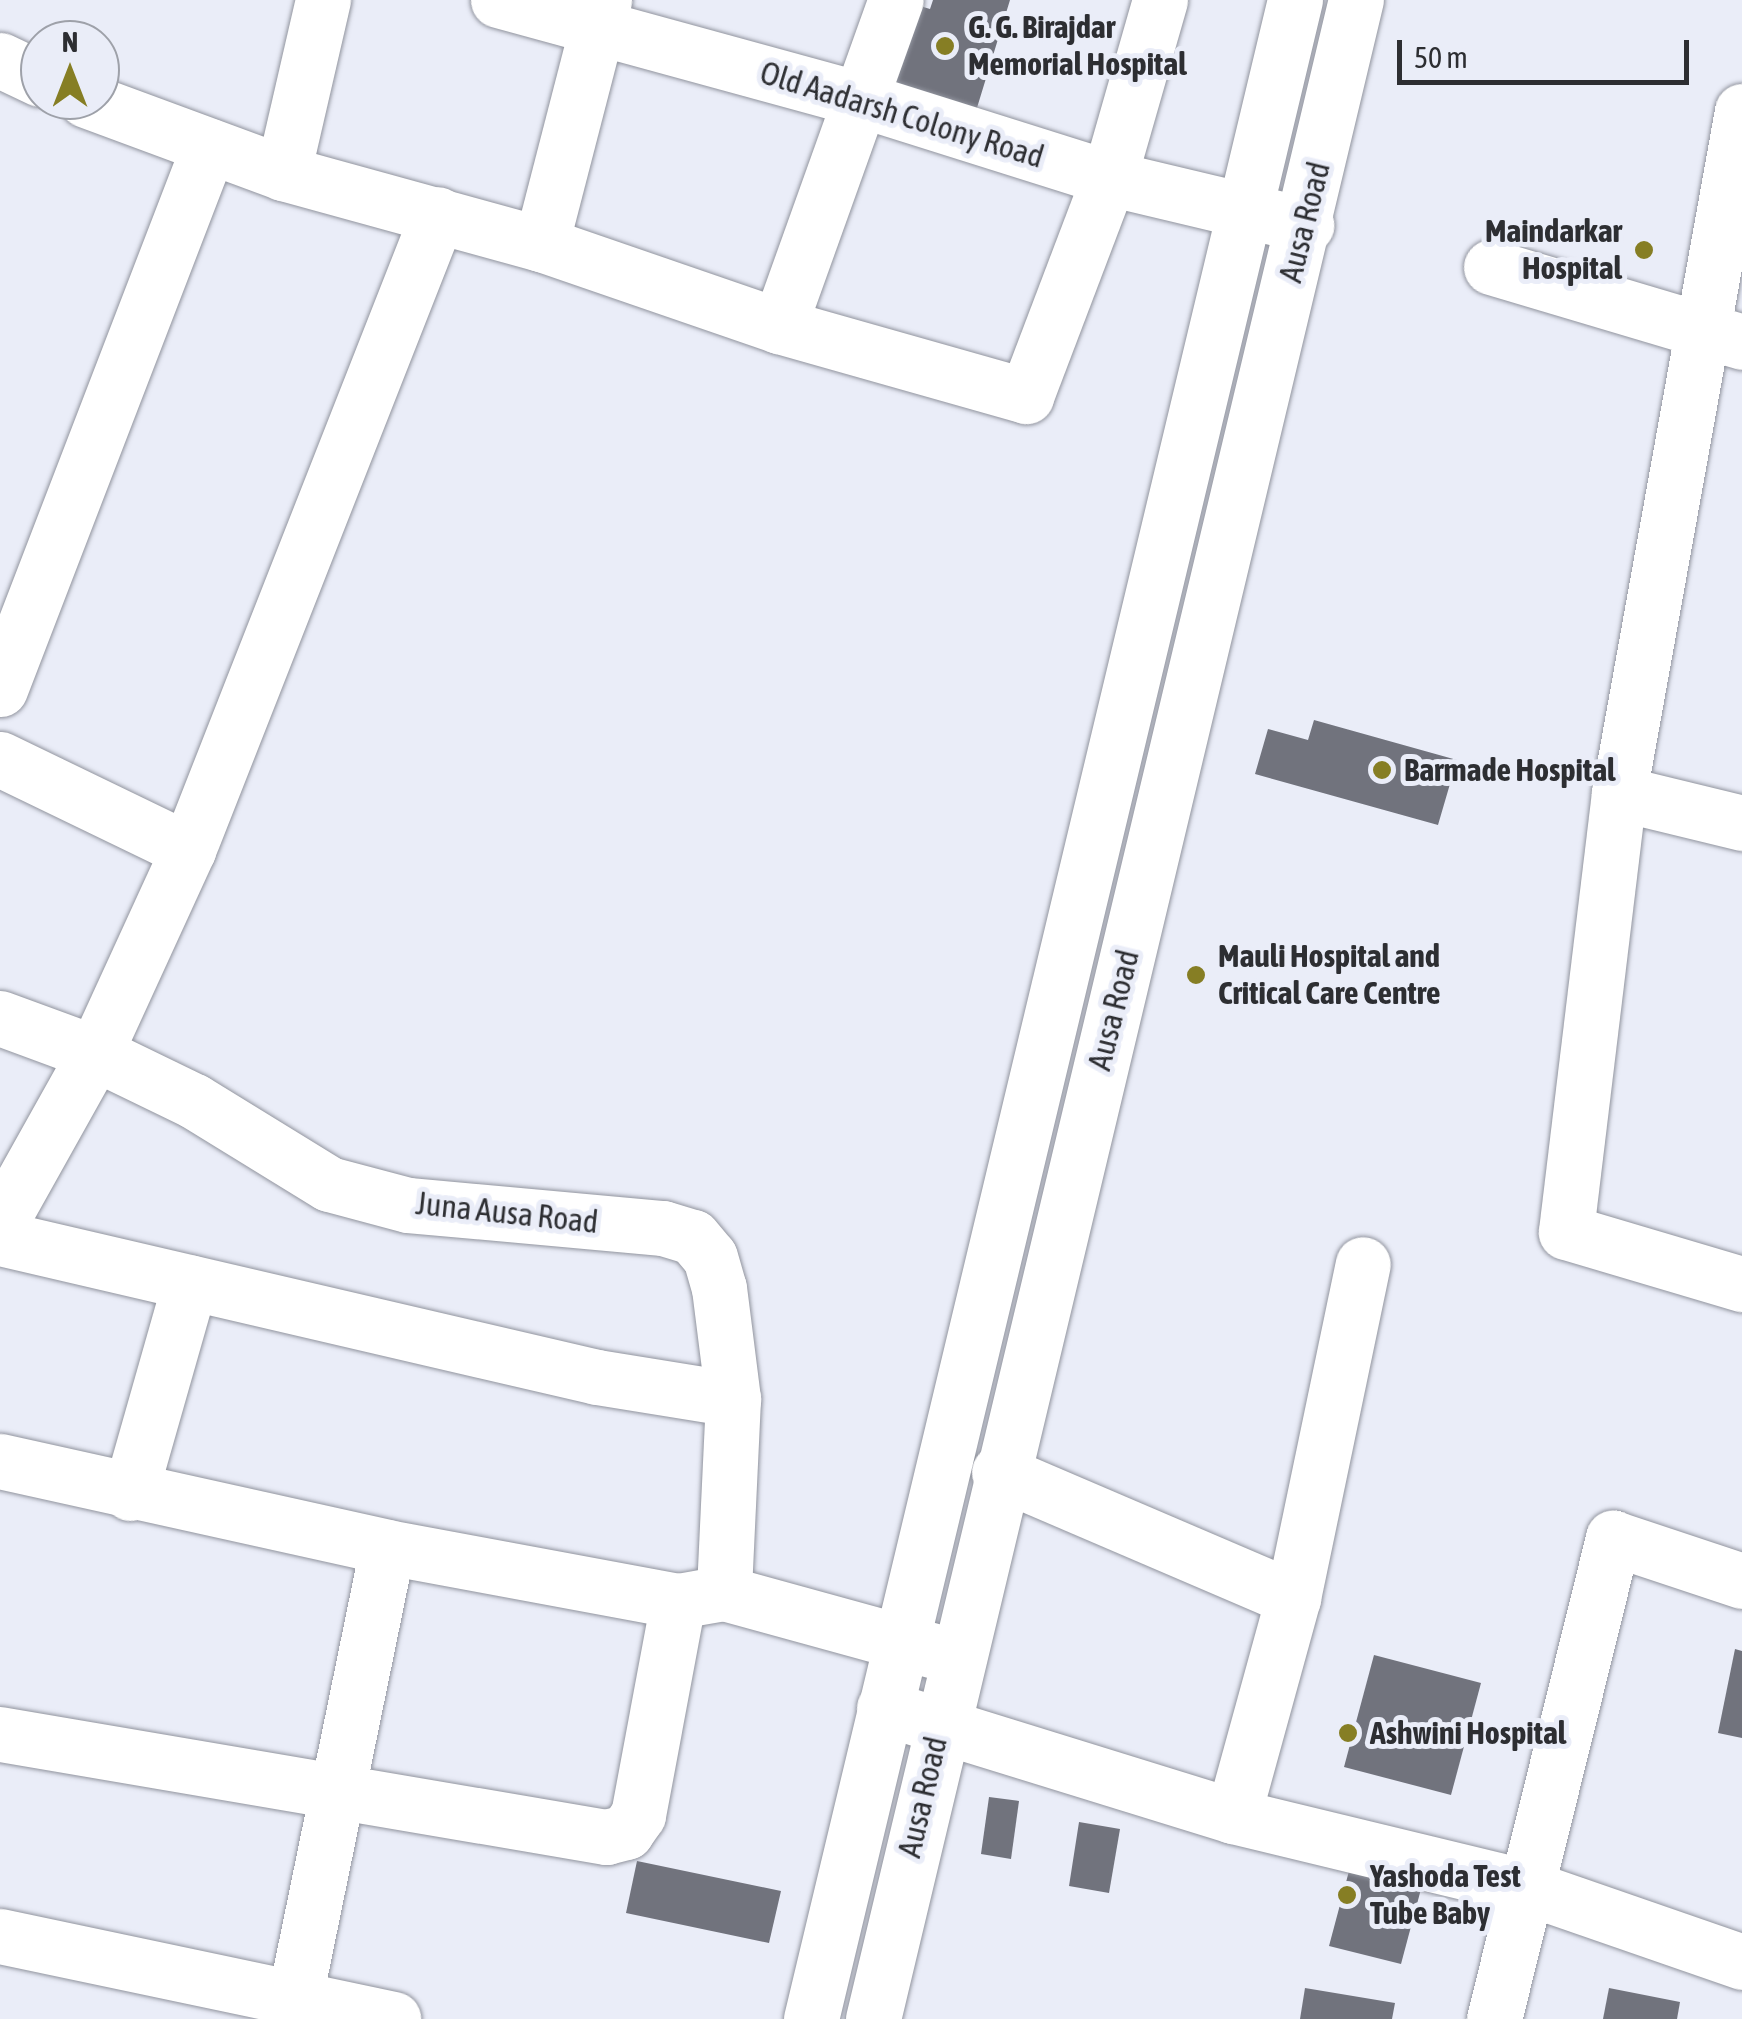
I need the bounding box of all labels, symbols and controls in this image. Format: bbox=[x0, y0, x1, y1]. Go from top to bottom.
place label: G. G. Birajdar Memorial Hospital bbox=[968, 9, 1187, 84]
north arrow bbox=[20, 20, 120, 120]
scale bar bbox=[1402, 20, 1694, 82]
text: N bbox=[62, 26, 78, 58]
marker: G. G. Birajdar Memorial Hospital bbox=[932, 33, 958, 59]
text: 50 m bbox=[1414, 40, 1468, 74]
street label: Old Aadarsh Colony Road bbox=[756, 54, 1048, 176]
street label: Ausa Road bbox=[1272, 158, 1338, 286]
place label: Maindarkar Hospital bbox=[1485, 213, 1622, 288]
marker: Maindarkar Hospital bbox=[1631, 237, 1657, 263]
place label: Barmade Hospital bbox=[1404, 751, 1616, 789]
marker: Barmade Hospital bbox=[1369, 757, 1395, 783]
place label: Mauli Hospital and Critical Care Centre bbox=[1218, 938, 1441, 1013]
street label: Ausa Road bbox=[1081, 946, 1147, 1074]
marker: Mauli Hospital and Critical Care Centre bbox=[1183, 962, 1209, 988]
street label: Juna Ausa Road bbox=[414, 1184, 600, 1242]
place label: Ashwini Hospital bbox=[1370, 1714, 1566, 1752]
marker: Ashwini Hospital bbox=[1335, 1720, 1361, 1746]
street label: Ausa Road bbox=[890, 1733, 956, 1861]
place label: Yashoda Test Tube Baby bbox=[1370, 1858, 1521, 1933]
marker: Yashoda Test Tube Baby bbox=[1334, 1882, 1360, 1908]

